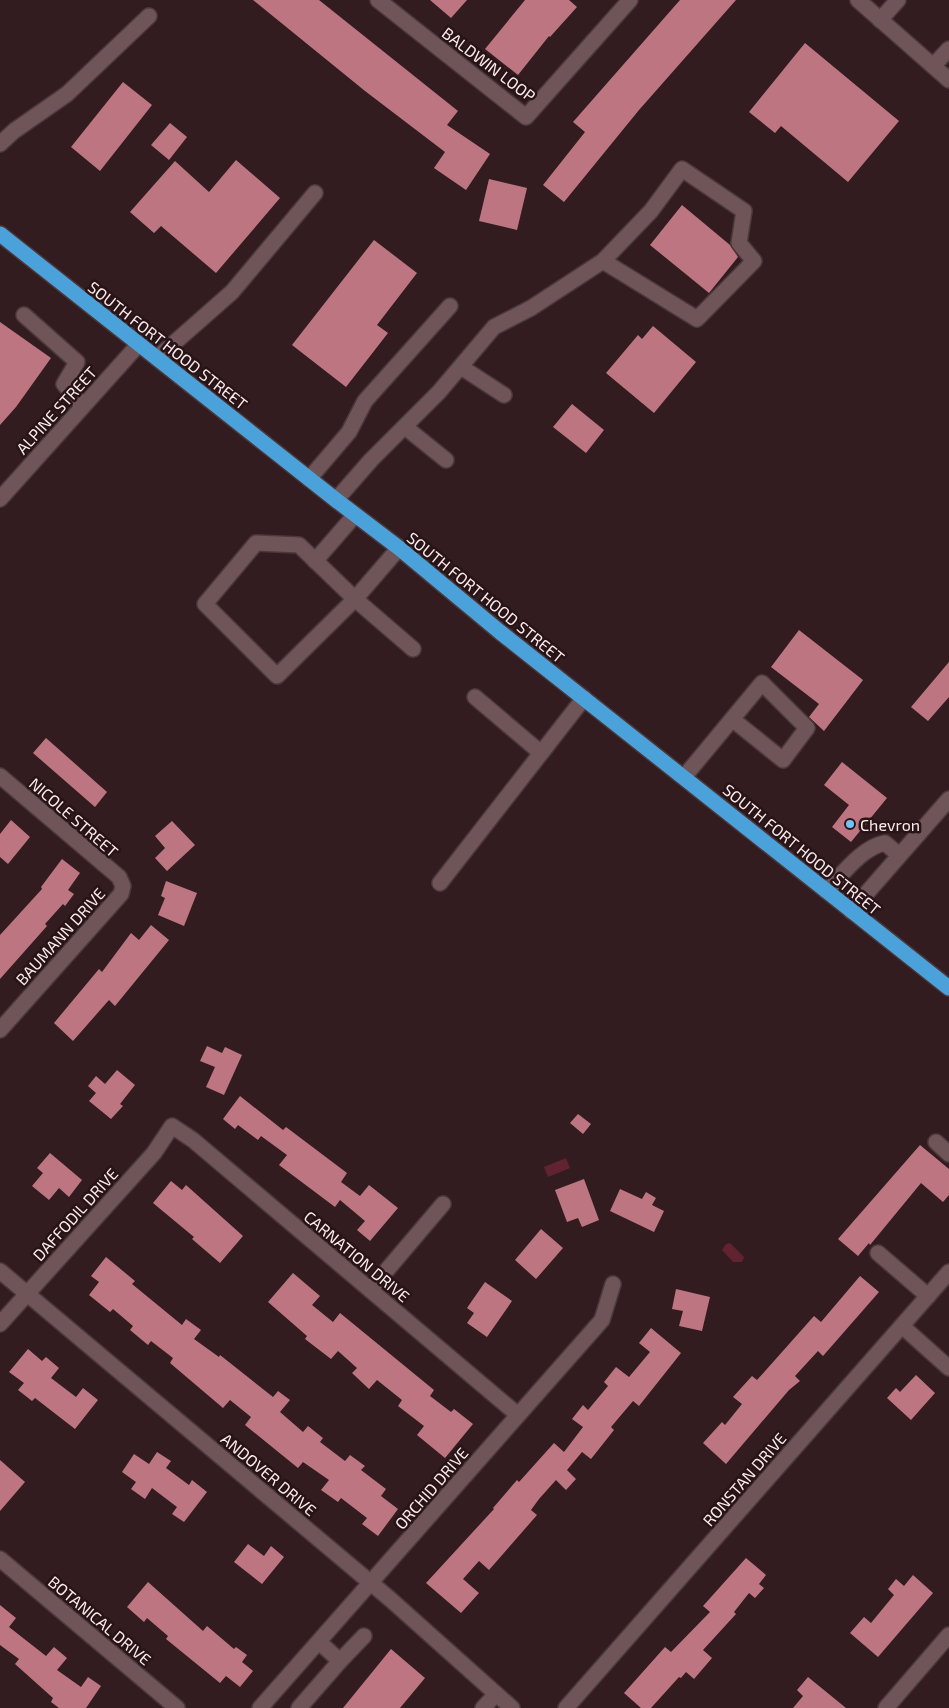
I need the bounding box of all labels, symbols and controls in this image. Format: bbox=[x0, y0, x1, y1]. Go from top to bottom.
street label: BALDWIN LOOP bbox=[439, 23, 539, 105]
street label: SOUTH FORT HOOD STREET bbox=[85, 277, 251, 413]
street label: ALPINE STREET bbox=[12, 362, 100, 458]
street label: SOUTH FORT HOOD STREET bbox=[404, 528, 568, 666]
street label: NICOLE STREET bbox=[26, 773, 122, 861]
street label: SOUTH FORT HOOD STREET bbox=[720, 780, 884, 918]
place label: Chevron bbox=[860, 815, 920, 834]
marker: Chevron bbox=[844, 818, 856, 830]
street label: BAUMANN DRIVE bbox=[11, 884, 109, 988]
street label: DAFFODIL DRIVE bbox=[28, 1164, 122, 1264]
street label: CARNATION DRIVE bbox=[300, 1206, 414, 1306]
street label: RONSTAN DRIVE bbox=[698, 1428, 790, 1530]
street label: ANDOVER DRIVE bbox=[218, 1429, 320, 1519]
street label: ORCHID DRIVE bbox=[390, 1443, 472, 1533]
street label: BOTANICAL DRIVE bbox=[45, 1572, 155, 1668]

